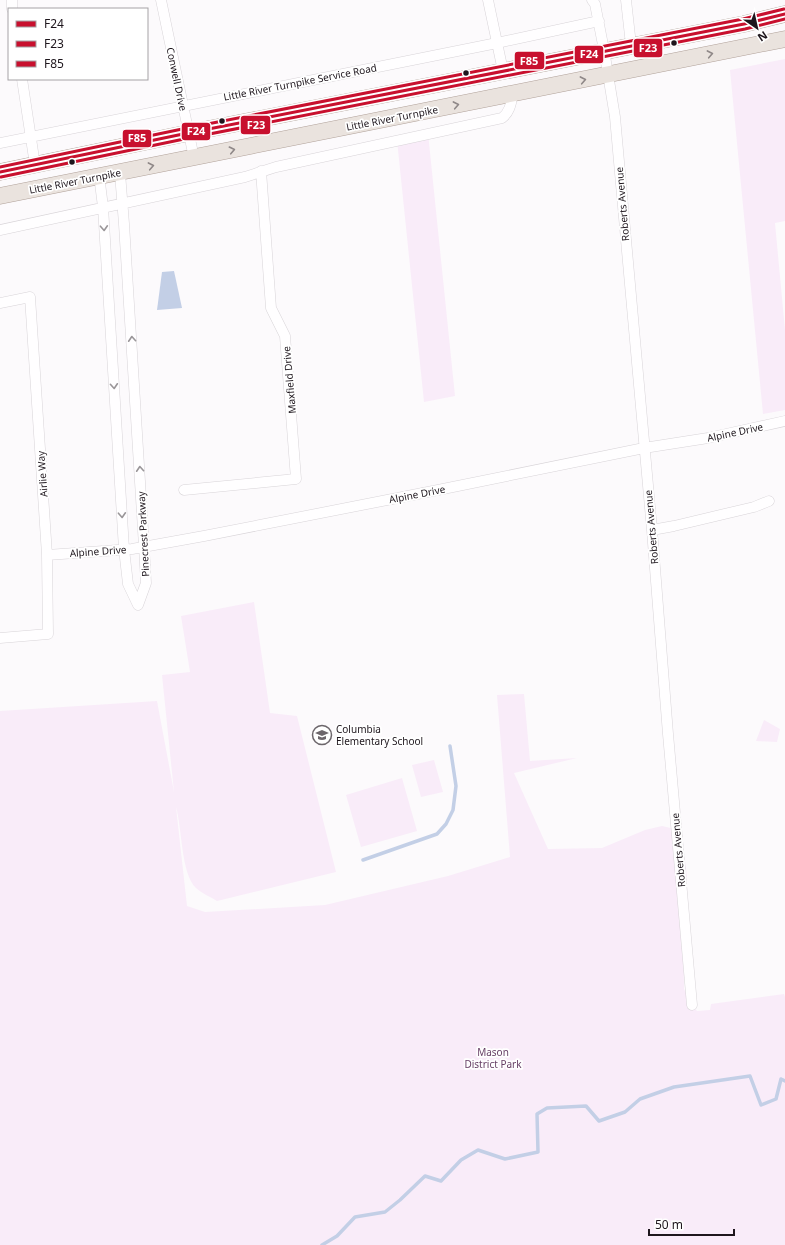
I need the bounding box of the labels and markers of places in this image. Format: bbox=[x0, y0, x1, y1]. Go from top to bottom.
unlabelled marker bbox=[669, 38, 679, 48]
unlabelled marker bbox=[461, 68, 471, 78]
unlabelled marker bbox=[217, 116, 227, 126]
unlabelled marker bbox=[67, 157, 77, 167]
place label: Columbia Elementary School bbox=[336, 722, 423, 748]
school or university icon: Columbia Elementary School bbox=[311, 724, 333, 746]

